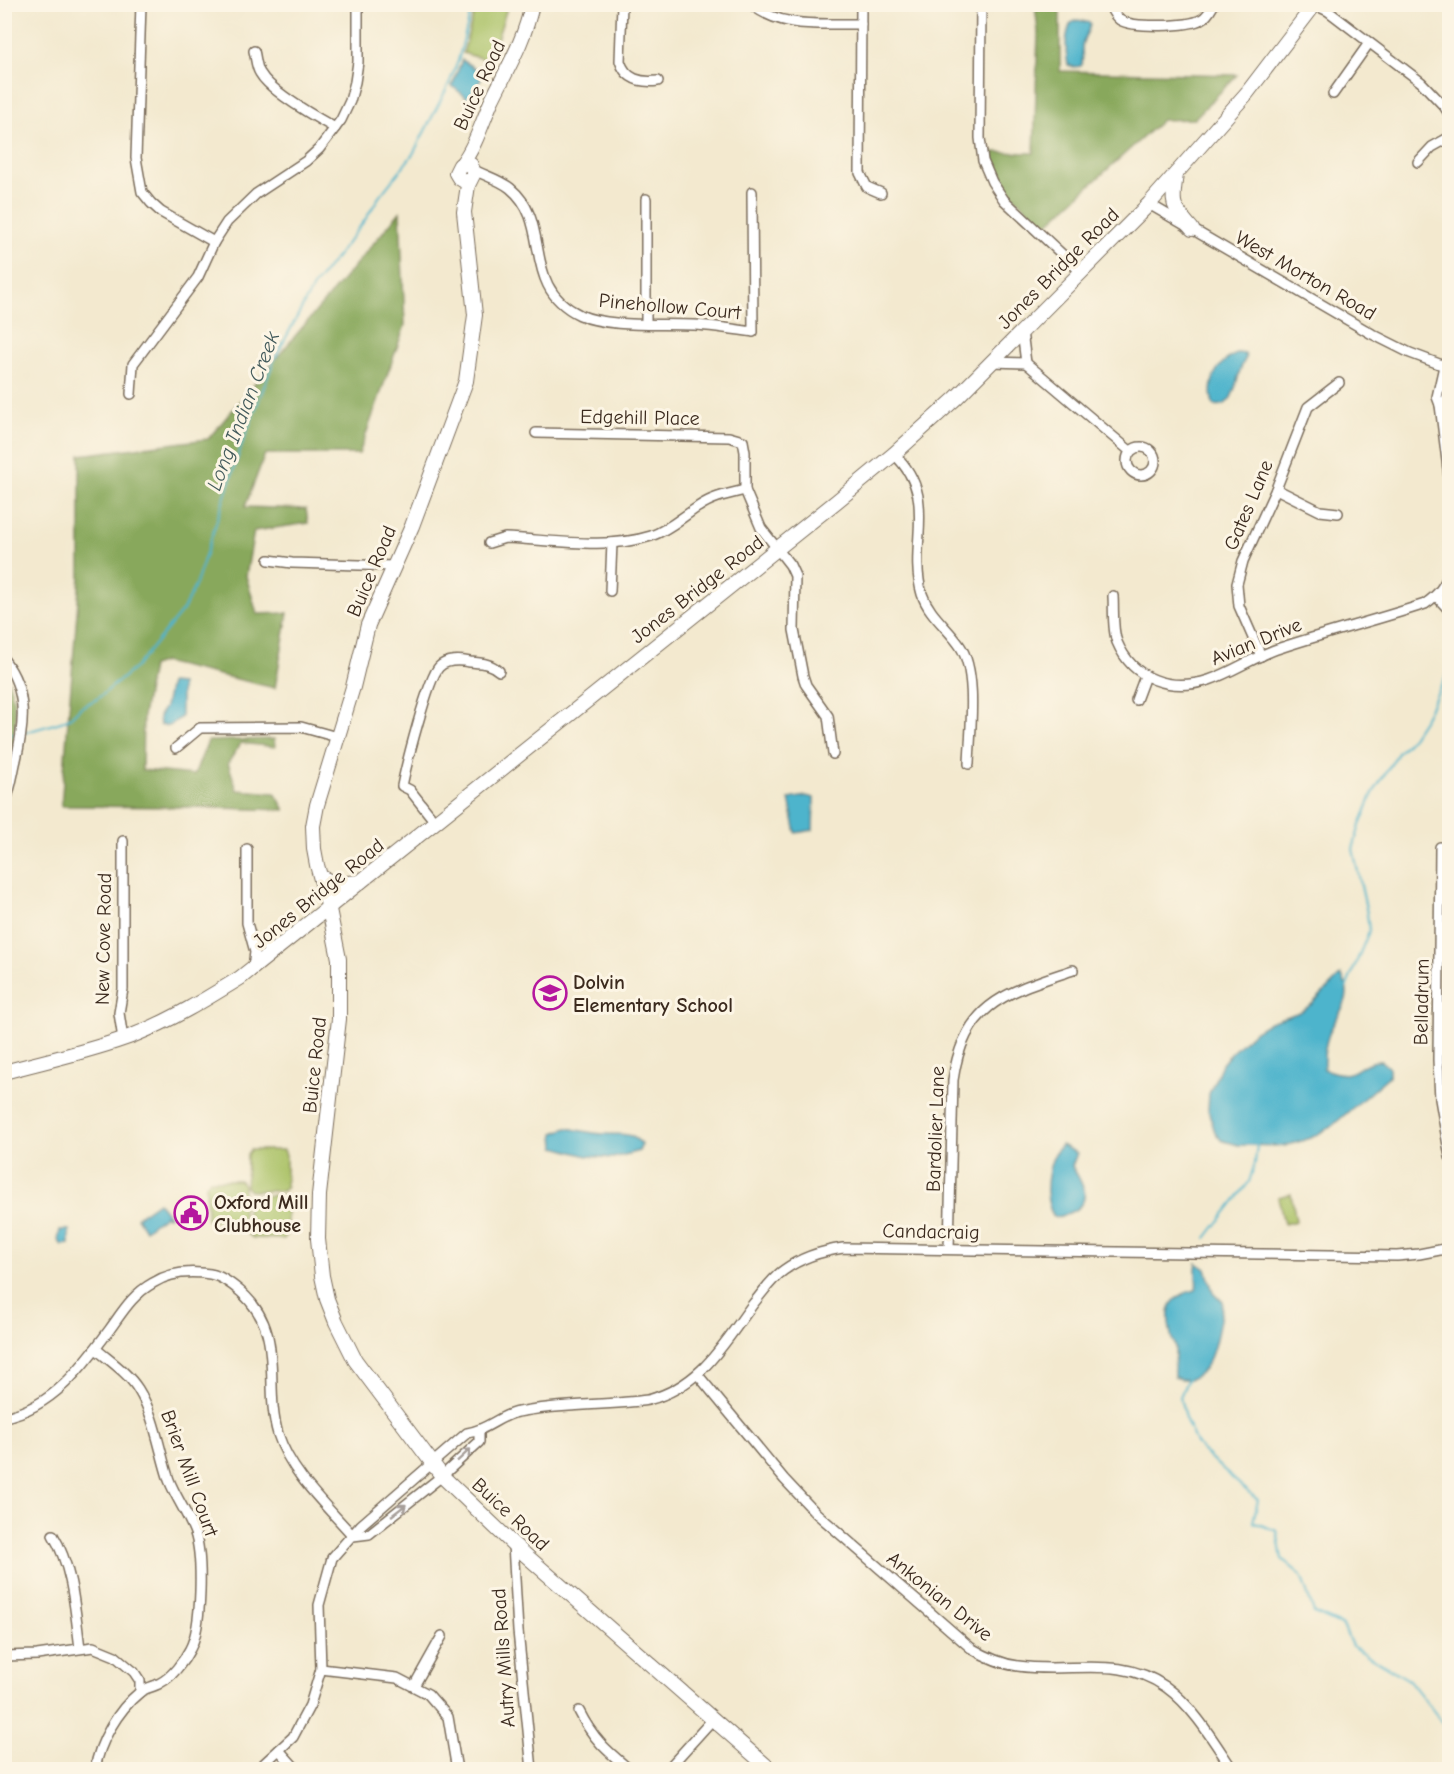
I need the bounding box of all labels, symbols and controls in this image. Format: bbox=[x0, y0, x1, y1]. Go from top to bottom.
street label: Buice Road bbox=[449, 37, 510, 134]
street label: Jones Bridge Road bbox=[993, 203, 1124, 334]
street label: West Morton Road bbox=[1231, 226, 1380, 325]
street label: Pinehollow Court bbox=[598, 289, 743, 324]
water label: Long Indian Creek bbox=[202, 327, 285, 494]
street label: Edgehill Place bbox=[580, 405, 700, 430]
street label: Gates Lane bbox=[1219, 457, 1278, 554]
street label: Buice Road bbox=[342, 522, 401, 620]
street label: Jones Bridge Road bbox=[626, 531, 768, 648]
street label: Avian Drive bbox=[1208, 613, 1305, 670]
street label: Jones Bridge Road bbox=[248, 834, 388, 953]
street label: New Cove Road bbox=[91, 873, 116, 1005]
street label: Belladrum bbox=[1409, 958, 1434, 1046]
place label: Dolvin Elementary School bbox=[573, 971, 733, 1017]
school or university icon: Dolvin Elementary School bbox=[532, 975, 568, 1011]
street label: Buice Road bbox=[298, 1016, 331, 1114]
street label: Bardolier Lane bbox=[922, 1066, 949, 1192]
place label: Oxford Mill Clubhouse bbox=[214, 1191, 308, 1237]
public building icon: Oxford Mill Clubhouse bbox=[173, 1195, 209, 1231]
street label: Candacraig bbox=[882, 1219, 980, 1244]
street label: Brier Mill Court bbox=[156, 1407, 224, 1541]
one-way arrow bbox=[457, 1448, 472, 1463]
street label: Buice Road bbox=[467, 1473, 554, 1556]
one-way arrow bbox=[391, 1504, 407, 1516]
street label: Ankonian Drive bbox=[882, 1547, 997, 1646]
street label: Autry Mills Road bbox=[487, 1588, 520, 1728]

